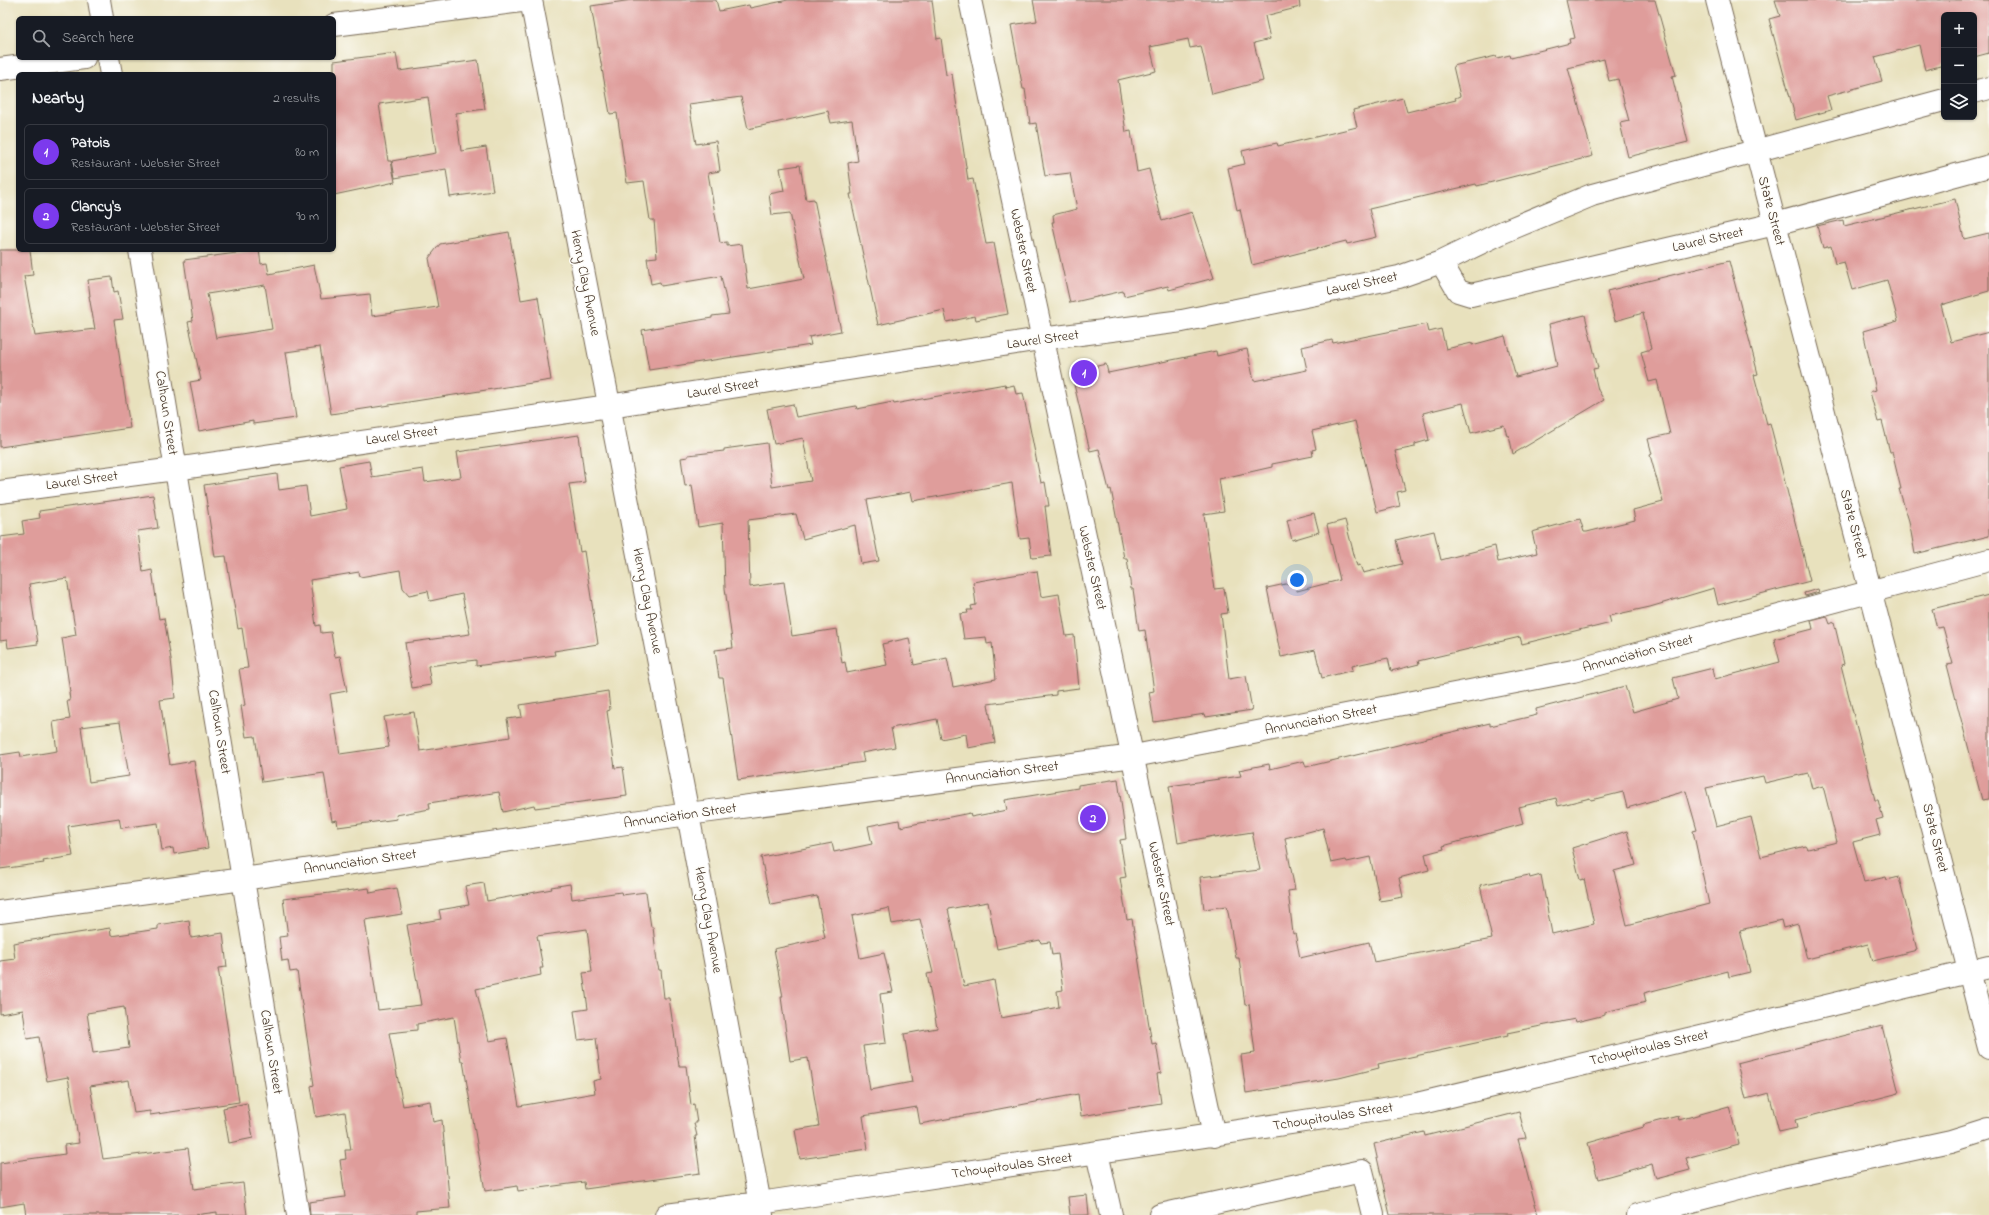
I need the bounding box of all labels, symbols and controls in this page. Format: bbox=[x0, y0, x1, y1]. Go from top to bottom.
map controls bbox=[1941, 12, 1977, 120]
button: + bbox=[1941, 12, 1977, 48]
search box bbox=[16, 16, 336, 60]
icon: search bbox=[30, 27, 52, 49]
text: Search here bbox=[62, 27, 134, 49]
button: − bbox=[1941, 48, 1977, 84]
button: layers bbox=[1941, 84, 1977, 120]
text: Nearby bbox=[32, 86, 84, 111]
text: 2 results bbox=[273, 89, 320, 108]
text: Patois bbox=[71, 132, 110, 154]
text: 1 bbox=[44, 143, 48, 162]
text: 80 m bbox=[295, 143, 319, 162]
text: Restaurant · Webster Street bbox=[71, 154, 220, 173]
street label: State Street bbox=[1752, 174, 1790, 248]
text: Clancy's bbox=[71, 196, 121, 218]
text: 2 bbox=[43, 207, 49, 226]
text: 90 m bbox=[296, 207, 319, 226]
street label: Webster Street bbox=[1004, 207, 1042, 295]
text: Restaurant · Webster Street bbox=[71, 218, 220, 237]
street label: Laurel Street bbox=[1670, 222, 1746, 258]
street label: Henry Clay Avenue bbox=[563, 228, 606, 339]
street label: Laurel Street bbox=[1324, 266, 1400, 302]
street label: Laurel Street bbox=[1006, 325, 1081, 355]
pin: 1 bbox=[1071, 358, 1097, 388]
street label: Calhoun Street bbox=[149, 369, 183, 457]
street label: Laurel Street bbox=[686, 373, 761, 405]
street label: Laurel Street bbox=[365, 421, 440, 451]
street label: Laurel Street bbox=[45, 466, 120, 496]
street label: State Street bbox=[1834, 487, 1872, 561]
street label: Webster Street bbox=[1072, 524, 1112, 612]
street label: Henry Clay Avenue bbox=[625, 546, 668, 657]
your location bbox=[1287, 570, 1307, 590]
street label: Annunciation Street bbox=[1580, 629, 1696, 679]
street label: Calhoun Street bbox=[202, 688, 236, 776]
street label: Annunciation Street bbox=[1263, 699, 1379, 741]
street label: Annunciation Street bbox=[944, 756, 1060, 790]
street label: Annunciation Street bbox=[622, 798, 738, 834]
street label: State Street bbox=[1916, 801, 1954, 875]
pin: 2 bbox=[1080, 803, 1106, 833]
street label: Webster Street bbox=[1142, 840, 1180, 928]
street label: Annunciation Street bbox=[302, 844, 418, 880]
street label: Henry Clay Avenue bbox=[687, 865, 728, 976]
street label: Calhoun Street bbox=[254, 1008, 288, 1096]
street label: Tchoupitoulas Street bbox=[1587, 1024, 1711, 1072]
street label: Tchoupitoulas Street bbox=[1271, 1097, 1395, 1137]
street label: Tchoupitoulas Street bbox=[950, 1147, 1074, 1185]

